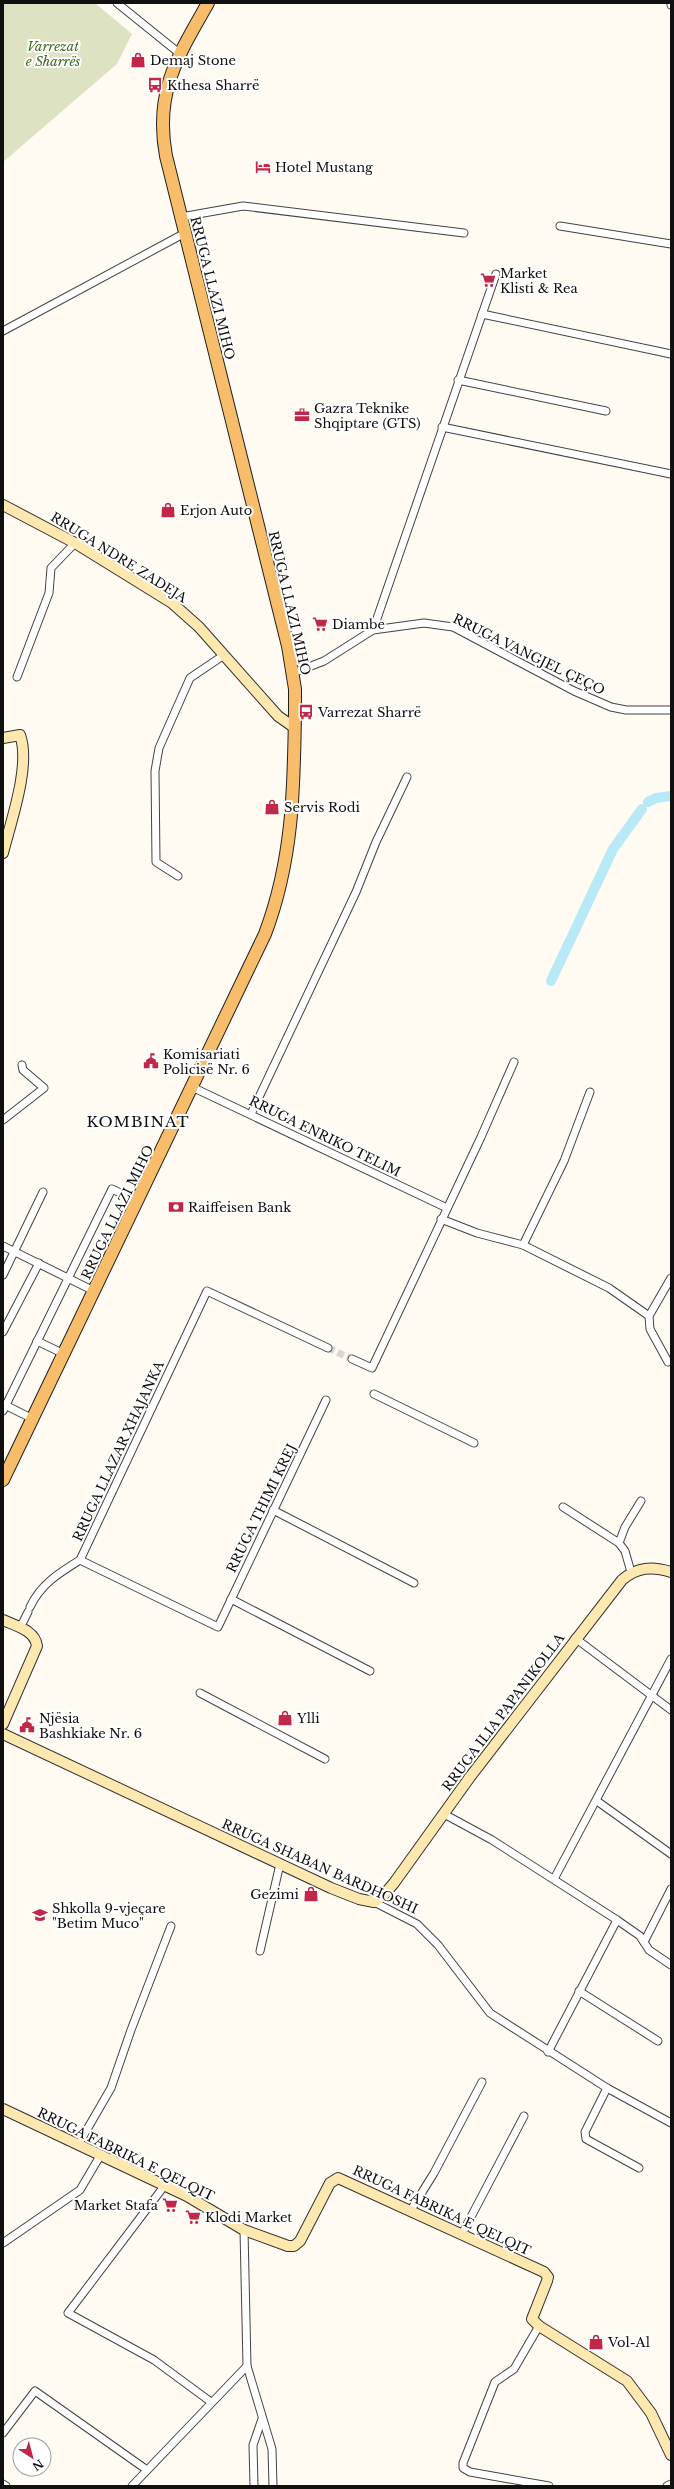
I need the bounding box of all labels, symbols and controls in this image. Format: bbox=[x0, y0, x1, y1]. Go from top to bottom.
park label: Varrezat e Sharrës bbox=[26, 38, 80, 70]
shop icon: Demaj Stone bbox=[129, 51, 147, 69]
place label: Demaj Stone bbox=[150, 52, 236, 69]
bus stop icon: Kthesa Sharrë bbox=[146, 76, 164, 94]
place label: Kthesa Sharrë bbox=[167, 77, 259, 94]
hotel icon: Hotel Mustang bbox=[254, 158, 272, 176]
place label: Hotel Mustang bbox=[275, 159, 373, 176]
street label: RRUGA LLAZI MIHO bbox=[186, 215, 239, 362]
place label: Market Klisti & Rea bbox=[500, 265, 579, 297]
supermarket icon: Market Klisti & Rea bbox=[479, 271, 497, 289]
place label: Gazra Teknike Shqiptare (GTS) bbox=[314, 400, 421, 432]
office icon: Gazra Teknike Shqiptare (GTS) bbox=[293, 406, 311, 424]
shop icon: Erjon Auto bbox=[159, 501, 177, 519]
place label: Erjon Auto bbox=[180, 502, 252, 519]
street label: RRUGA NDRE ZADEJA bbox=[47, 508, 191, 607]
street label: RRUGA LLAZI MIHO bbox=[265, 529, 314, 677]
street label: RRUGA VANGJEL ÇEÇO bbox=[450, 610, 608, 699]
supermarket icon: Diambe bbox=[311, 615, 329, 633]
place label: Diambe bbox=[332, 616, 385, 633]
bus stop icon: Varrezat Sharrë bbox=[297, 703, 315, 721]
place label: Varrezat Sharrë bbox=[317, 704, 421, 721]
shop icon: Servis Rodi bbox=[263, 798, 281, 816]
place label: Servis Rodi bbox=[284, 799, 360, 816]
place label: Komisariati Policisë Nr. 6 bbox=[163, 1046, 250, 1078]
public building icon: Komisariati Policisë Nr. 6 bbox=[142, 1052, 160, 1070]
street label: RRUGA ENRIKO TELIM bbox=[246, 1092, 403, 1181]
district label: KOMBINAT bbox=[87, 1112, 189, 1131]
street label: RRUGA LLAZI MIHO bbox=[77, 1142, 157, 1282]
bank icon: Raiffeisen Bank bbox=[167, 1198, 185, 1216]
place label: Raiffeisen Bank bbox=[188, 1199, 291, 1216]
street label: RRUGA LLAZAR XHAJANKA bbox=[69, 1357, 168, 1544]
street label: RRUGA THIMI KREJ bbox=[223, 1441, 300, 1575]
street label: RRUGA ILIA PAPANIKOLLA bbox=[438, 1629, 569, 1795]
shop icon: Ylli bbox=[276, 1709, 294, 1727]
place label: Njësia Bashkiake Nr. 6 bbox=[39, 1710, 142, 1742]
place label: Ylli bbox=[296, 1710, 320, 1727]
public building icon: Njësia Bashkiake Nr. 6 bbox=[18, 1716, 36, 1734]
street label: RRUGA SHABAN BARDHOSHI bbox=[219, 1815, 420, 1917]
shop icon: Gezimi bbox=[302, 1885, 320, 1903]
place label: Gezimi bbox=[250, 1886, 300, 1903]
place label: Shkolla 9-vjeçare "Betim Muco" bbox=[52, 1900, 166, 1932]
school or university icon: Shkolla 9-vjeçare "Betim Muco" bbox=[31, 1906, 49, 1924]
street label: RRUGA FABRIKA E QELQIT bbox=[35, 2104, 217, 2205]
street label: RRUGA FABRIKA E QELQIT bbox=[350, 2162, 534, 2260]
supermarket icon: Market Stafa bbox=[161, 2196, 179, 2214]
place label: Market Stafa bbox=[74, 2197, 159, 2214]
supermarket icon: Klodi Market bbox=[184, 2208, 202, 2226]
place label: Klodi Market bbox=[205, 2209, 292, 2226]
shop icon: Vol-Al bbox=[587, 2333, 605, 2351]
place label: Vol-Al bbox=[607, 2334, 650, 2351]
north arrow bbox=[12, 2437, 52, 2477]
text: N bbox=[29, 2456, 46, 2474]

